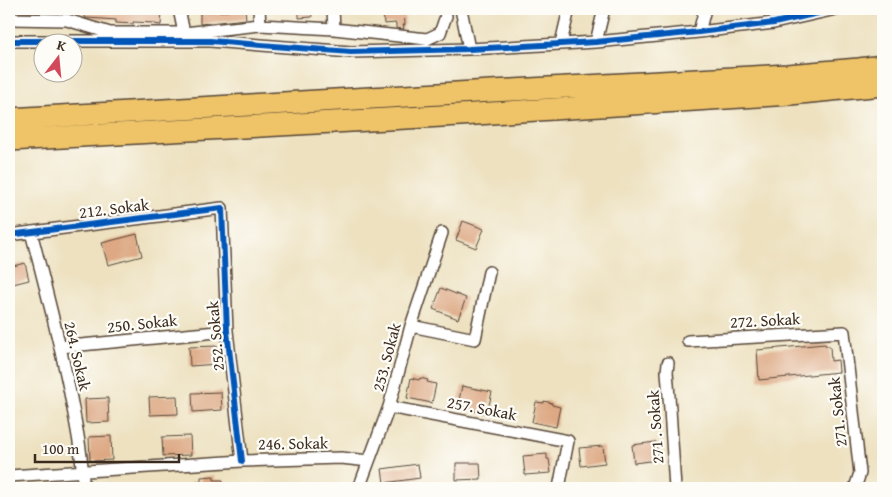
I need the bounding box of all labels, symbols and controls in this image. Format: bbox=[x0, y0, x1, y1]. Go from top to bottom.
north arrow bbox=[32, 32, 82, 82]
text: K bbox=[55, 35, 69, 56]
street label: 212. Sokak bbox=[78, 192, 151, 224]
street label: 252. Sokak bbox=[200, 299, 230, 372]
street label: 272. Sokak bbox=[729, 306, 802, 334]
street label: 250. Sokak bbox=[106, 307, 179, 339]
street label: 264. Sokak bbox=[58, 319, 98, 394]
street label: 253. Sokak bbox=[365, 319, 407, 394]
street label: 271. Sokak bbox=[821, 375, 853, 448]
street label: 271 . Sokak bbox=[640, 388, 670, 465]
street label: 257. Sokak bbox=[445, 390, 520, 427]
street label: 246. Sokak bbox=[258, 430, 329, 456]
scale bar bbox=[35, 432, 179, 464]
text: 100 m bbox=[42, 438, 80, 459]

